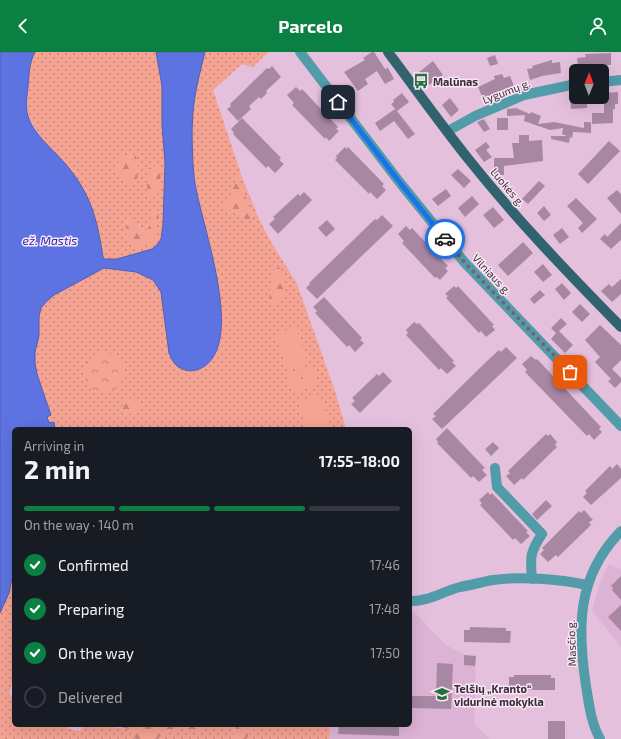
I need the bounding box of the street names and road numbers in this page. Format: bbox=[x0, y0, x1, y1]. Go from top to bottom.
street label: Lygumų g. bbox=[480, 76, 532, 106]
street label: Luokės g. bbox=[488, 165, 528, 209]
street label: Vilniaus g. bbox=[470, 251, 514, 297]
street label: Masčio g. bbox=[564, 619, 578, 667]

